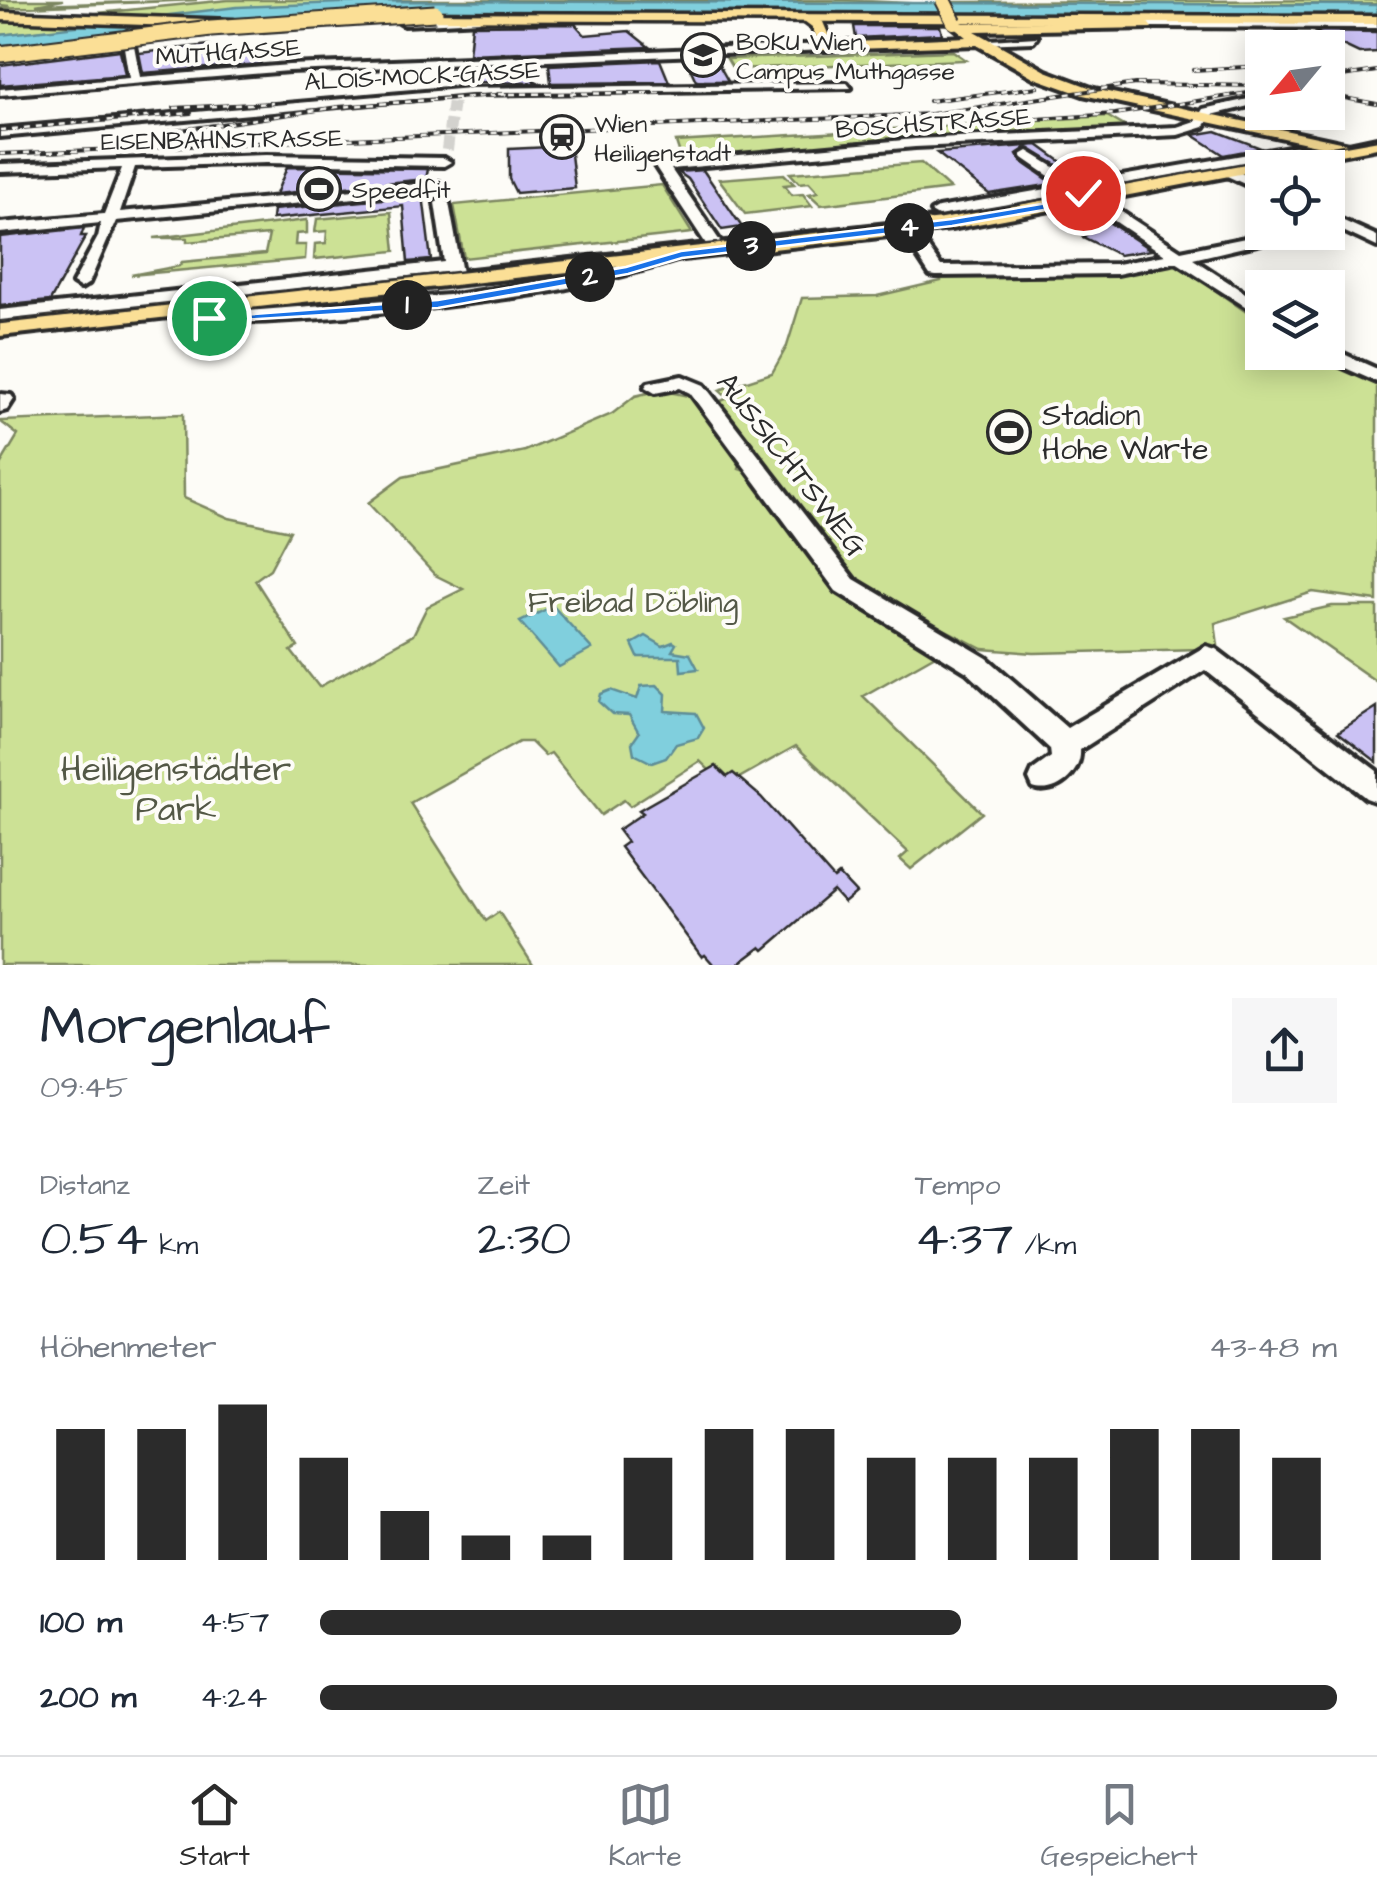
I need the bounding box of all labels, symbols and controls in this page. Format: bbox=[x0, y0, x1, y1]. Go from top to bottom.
place label: BOKU Wien, Campus Muthgasse bbox=[736, 25, 955, 90]
street label: MUTHGASSE bbox=[154, 30, 302, 75]
north arrow bbox=[1245, 30, 1345, 130]
map controls bbox=[1245, 30, 1345, 370]
school or university icon: BOKU Wien, Campus Muthgasse bbox=[680, 32, 726, 78]
street label: ALOIS-MOCK-GASSE bbox=[303, 53, 541, 100]
street label: BOSCHSTRASSE bbox=[834, 99, 1032, 148]
place label: Wien Heiligenstadt bbox=[594, 107, 731, 172]
station icon: Wien Heiligenstadt bbox=[539, 114, 585, 160]
street label: EISENBAHNSTRASSE bbox=[101, 121, 344, 160]
button: locate bbox=[1245, 150, 1345, 250]
pin bbox=[1041, 151, 1126, 236]
sports icon: Speedfit bbox=[296, 166, 342, 212]
icon: check bbox=[1056, 166, 1111, 221]
place label: Speedfit bbox=[352, 173, 451, 208]
pin: 4 bbox=[884, 203, 934, 253]
text: 4 bbox=[899, 208, 919, 247]
pin: 3 bbox=[726, 221, 776, 271]
text: 3 bbox=[744, 226, 758, 265]
pin: 2 bbox=[565, 252, 615, 302]
text: 2 bbox=[582, 257, 598, 296]
button: layers bbox=[1245, 270, 1345, 370]
pin bbox=[167, 276, 252, 361]
pin: 1 bbox=[382, 280, 432, 330]
text: 1 bbox=[405, 285, 409, 324]
icon: arrive bbox=[182, 291, 237, 346]
street label: AUSSICHTSWEG bbox=[706, 364, 877, 566]
place label: Stadion Hohe Warte bbox=[1042, 395, 1209, 471]
sports icon: Stadion Hohe Warte bbox=[986, 409, 1032, 455]
park label: Freibad Döbling bbox=[528, 582, 738, 625]
park label: Heiligenstädter Park bbox=[61, 745, 291, 834]
text: Morgenlauf bbox=[40, 989, 330, 1065]
button: share bbox=[1232, 998, 1337, 1103]
text: 09:45 bbox=[40, 1065, 128, 1110]
text: Distanz bbox=[40, 1166, 130, 1205]
text: Zeit bbox=[477, 1166, 530, 1205]
text: Tempo bbox=[915, 1166, 1000, 1205]
text: 0.54 bbox=[40, 1205, 148, 1274]
text: 2:30 bbox=[477, 1205, 571, 1274]
text: 4:37 bbox=[915, 1205, 1013, 1274]
text: km bbox=[148, 1226, 198, 1265]
text: /km bbox=[1013, 1226, 1076, 1265]
text: Höhenmeter bbox=[40, 1325, 217, 1370]
text: 43–48 m bbox=[1209, 1325, 1337, 1370]
text: 100 m bbox=[40, 1600, 122, 1645]
text: 4:57 bbox=[200, 1600, 269, 1645]
text: 200 m bbox=[40, 1675, 136, 1720]
text: 4:24 bbox=[200, 1675, 267, 1720]
tab: Start bbox=[179, 1777, 250, 1876]
tab: Karte bbox=[609, 1777, 682, 1876]
tab: Gespeichert bbox=[1041, 1777, 1198, 1876]

